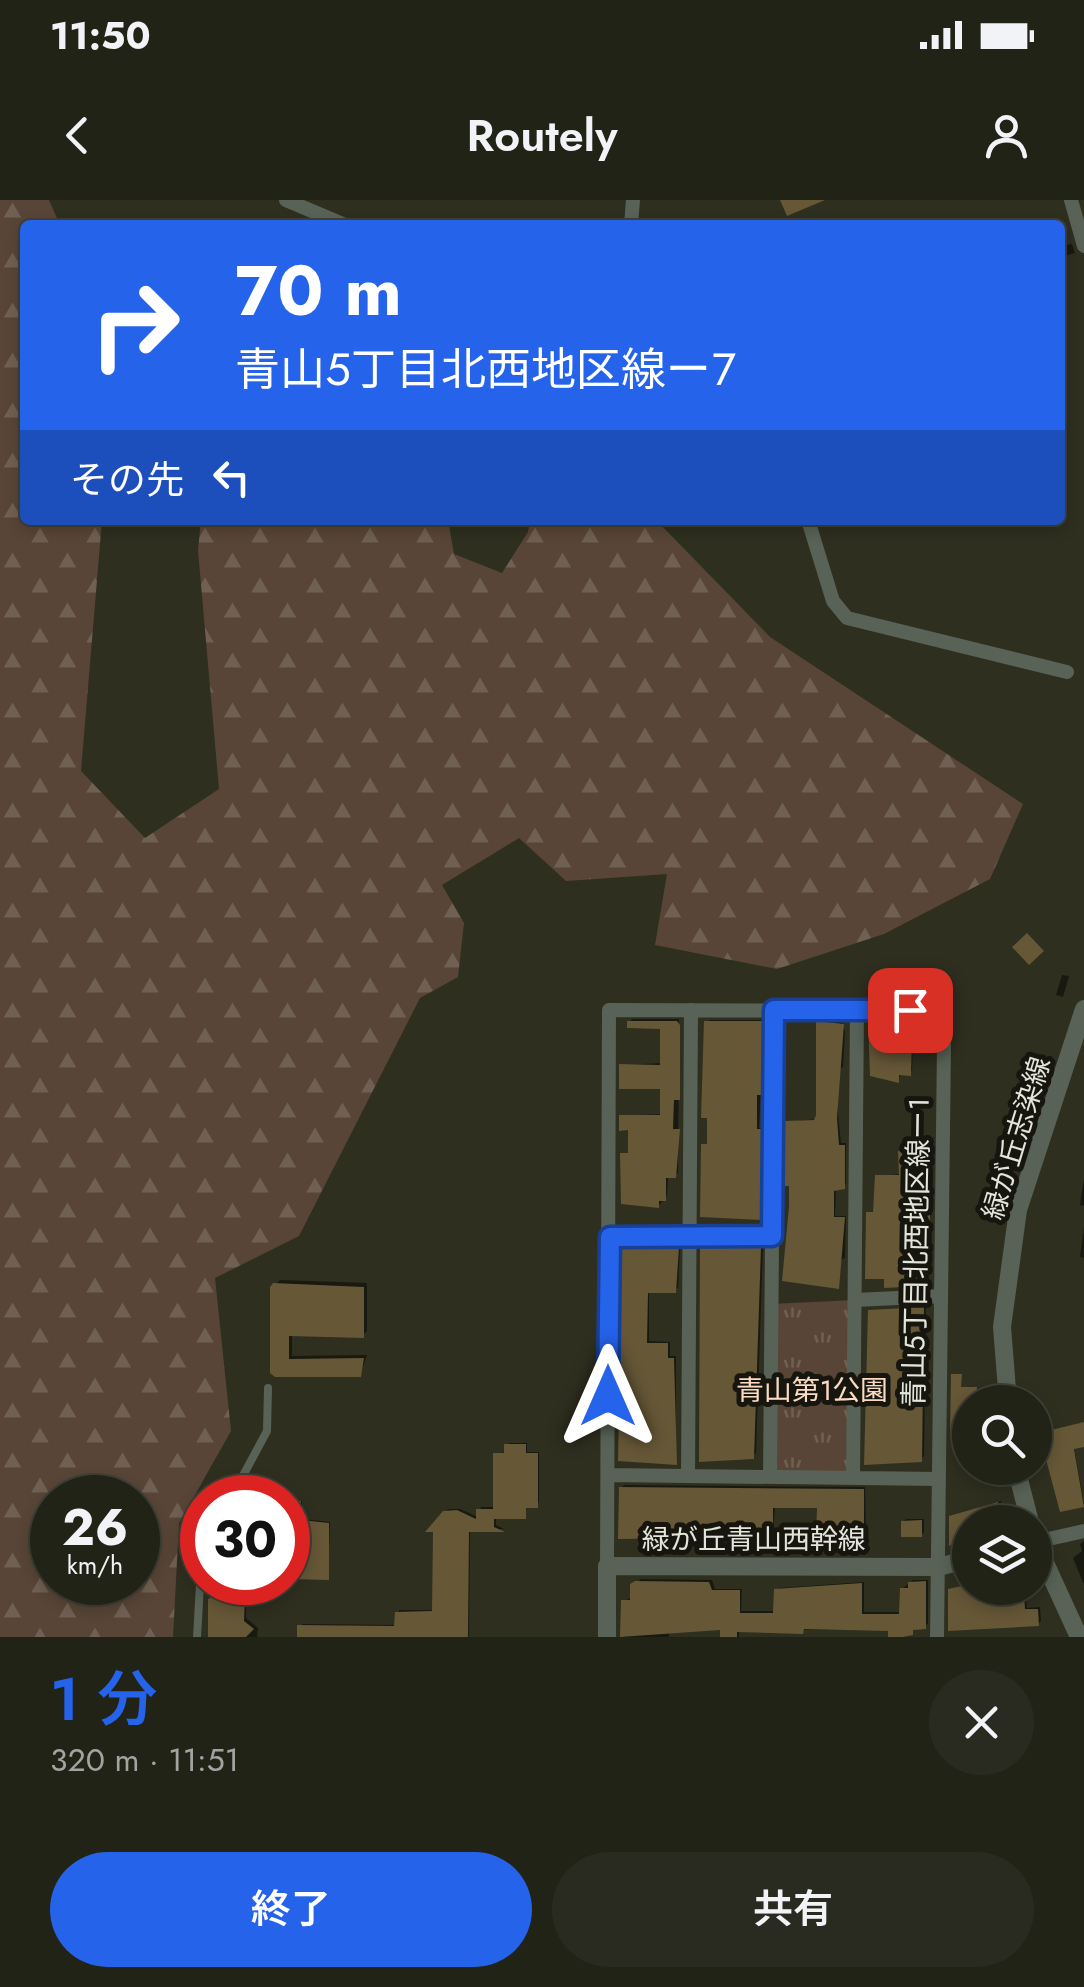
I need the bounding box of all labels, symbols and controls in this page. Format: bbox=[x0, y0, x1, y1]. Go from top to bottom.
text: 11:50 bbox=[50, 8, 151, 63]
text: Routely bbox=[466, 103, 618, 168]
icon: back bbox=[50, 108, 105, 163]
icon: person bbox=[979, 108, 1034, 163]
text: 70 m bbox=[235, 240, 402, 341]
icon: right bbox=[70, 260, 200, 390]
text: 青山５丁目北西地区線ー７ bbox=[235, 337, 737, 402]
icon: left bbox=[204, 450, 259, 505]
text: その先 bbox=[70, 452, 184, 507]
pin bbox=[868, 968, 953, 1053]
icon: arrive bbox=[883, 983, 938, 1038]
street label: 緑が丘志染線 bbox=[972, 1052, 1061, 1224]
street label: 青山５丁目北西地区線ー１ bbox=[893, 1094, 940, 1408]
position arrow bbox=[556, 1344, 660, 1448]
park label: 青山第1公園 bbox=[736, 1370, 888, 1411]
map controls bbox=[952, 1385, 1052, 1605]
button: search bbox=[952, 1385, 1052, 1485]
speed limit sign: 30 bbox=[180, 1475, 310, 1605]
text: 26 bbox=[62, 1491, 128, 1564]
button: layers bbox=[952, 1505, 1052, 1605]
street label: 緑が丘青山西幹線 bbox=[642, 1519, 866, 1560]
text: km/h bbox=[67, 1547, 123, 1583]
text: 1 分 bbox=[50, 1656, 157, 1743]
button: close bbox=[929, 1670, 1034, 1775]
text: 320 m · 11:51 bbox=[50, 1737, 239, 1783]
button: 終了 bbox=[50, 1852, 532, 1967]
button: 共有 bbox=[552, 1852, 1034, 1967]

